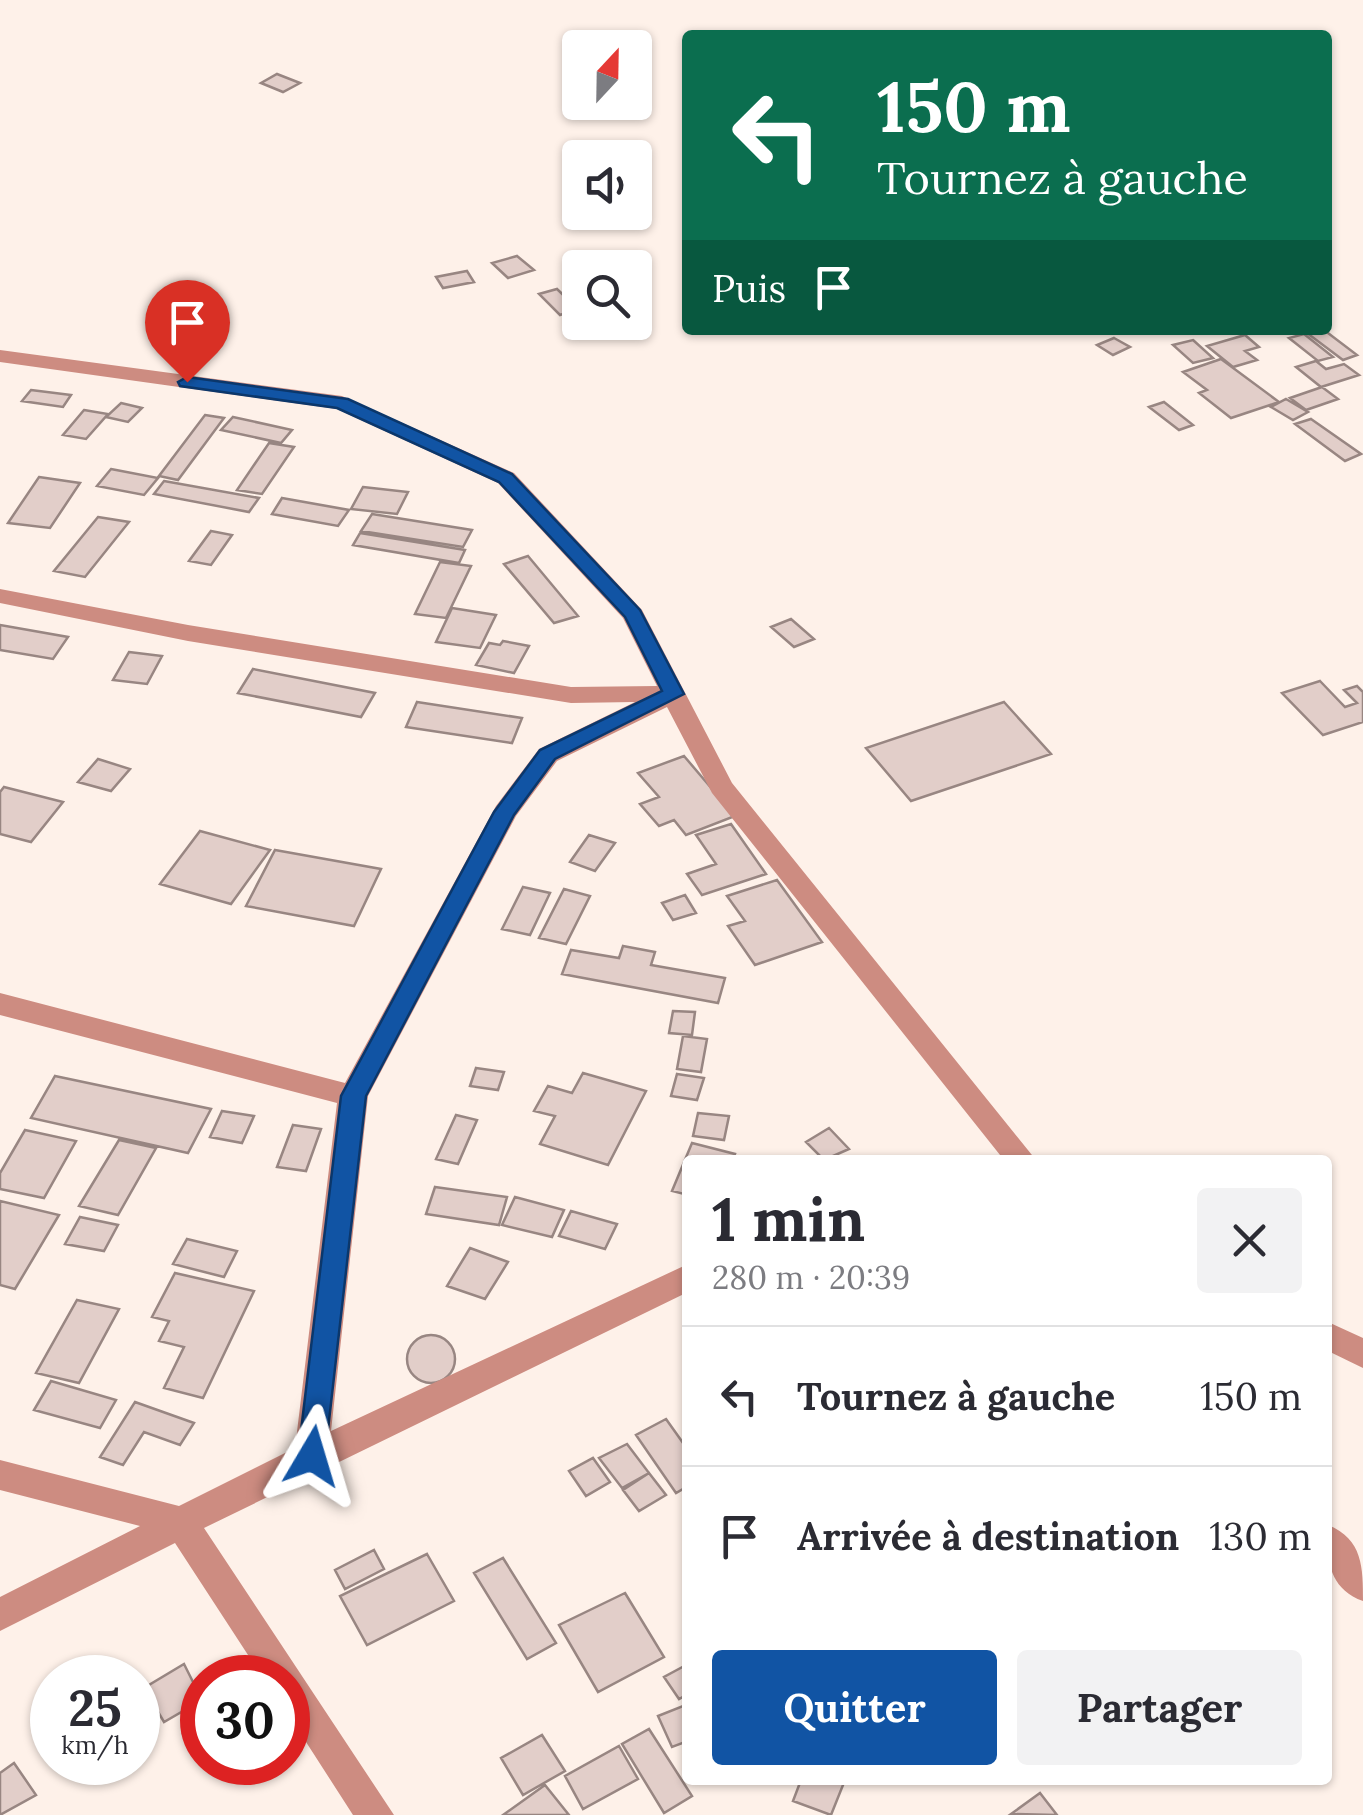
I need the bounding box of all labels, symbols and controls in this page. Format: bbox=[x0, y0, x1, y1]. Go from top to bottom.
north arrow bbox=[562, 30, 652, 120]
map controls bbox=[562, 30, 652, 340]
text: 150 m bbox=[877, 62, 1071, 151]
icon: left bbox=[712, 70, 842, 200]
button: sound bbox=[562, 140, 652, 230]
text: Tournez à gauche bbox=[877, 149, 1248, 206]
button: search bbox=[562, 250, 652, 340]
icon: arrive bbox=[806, 260, 861, 315]
text: Puis bbox=[712, 264, 786, 312]
pin bbox=[145, 280, 230, 383]
icon: arrive bbox=[160, 295, 215, 350]
text: 1 min bbox=[712, 1181, 865, 1257]
button: close bbox=[1197, 1188, 1302, 1293]
text: 280 m · 20:39 bbox=[712, 1257, 910, 1298]
icon: left bbox=[712, 1369, 767, 1424]
text: Tournez à gauche bbox=[797, 1372, 1115, 1420]
text: 150 m bbox=[1200, 1372, 1302, 1420]
position arrow bbox=[260, 1404, 364, 1508]
icon: arrive bbox=[712, 1509, 767, 1564]
text: Arrivée à destination bbox=[797, 1512, 1179, 1560]
text: 130 m bbox=[1209, 1512, 1312, 1560]
button: Quitter bbox=[712, 1650, 997, 1765]
button: Partager bbox=[1017, 1650, 1302, 1765]
speed limit sign: 30 bbox=[180, 1655, 310, 1785]
text: 25 bbox=[68, 1676, 122, 1740]
text: km/h bbox=[61, 1729, 129, 1761]

